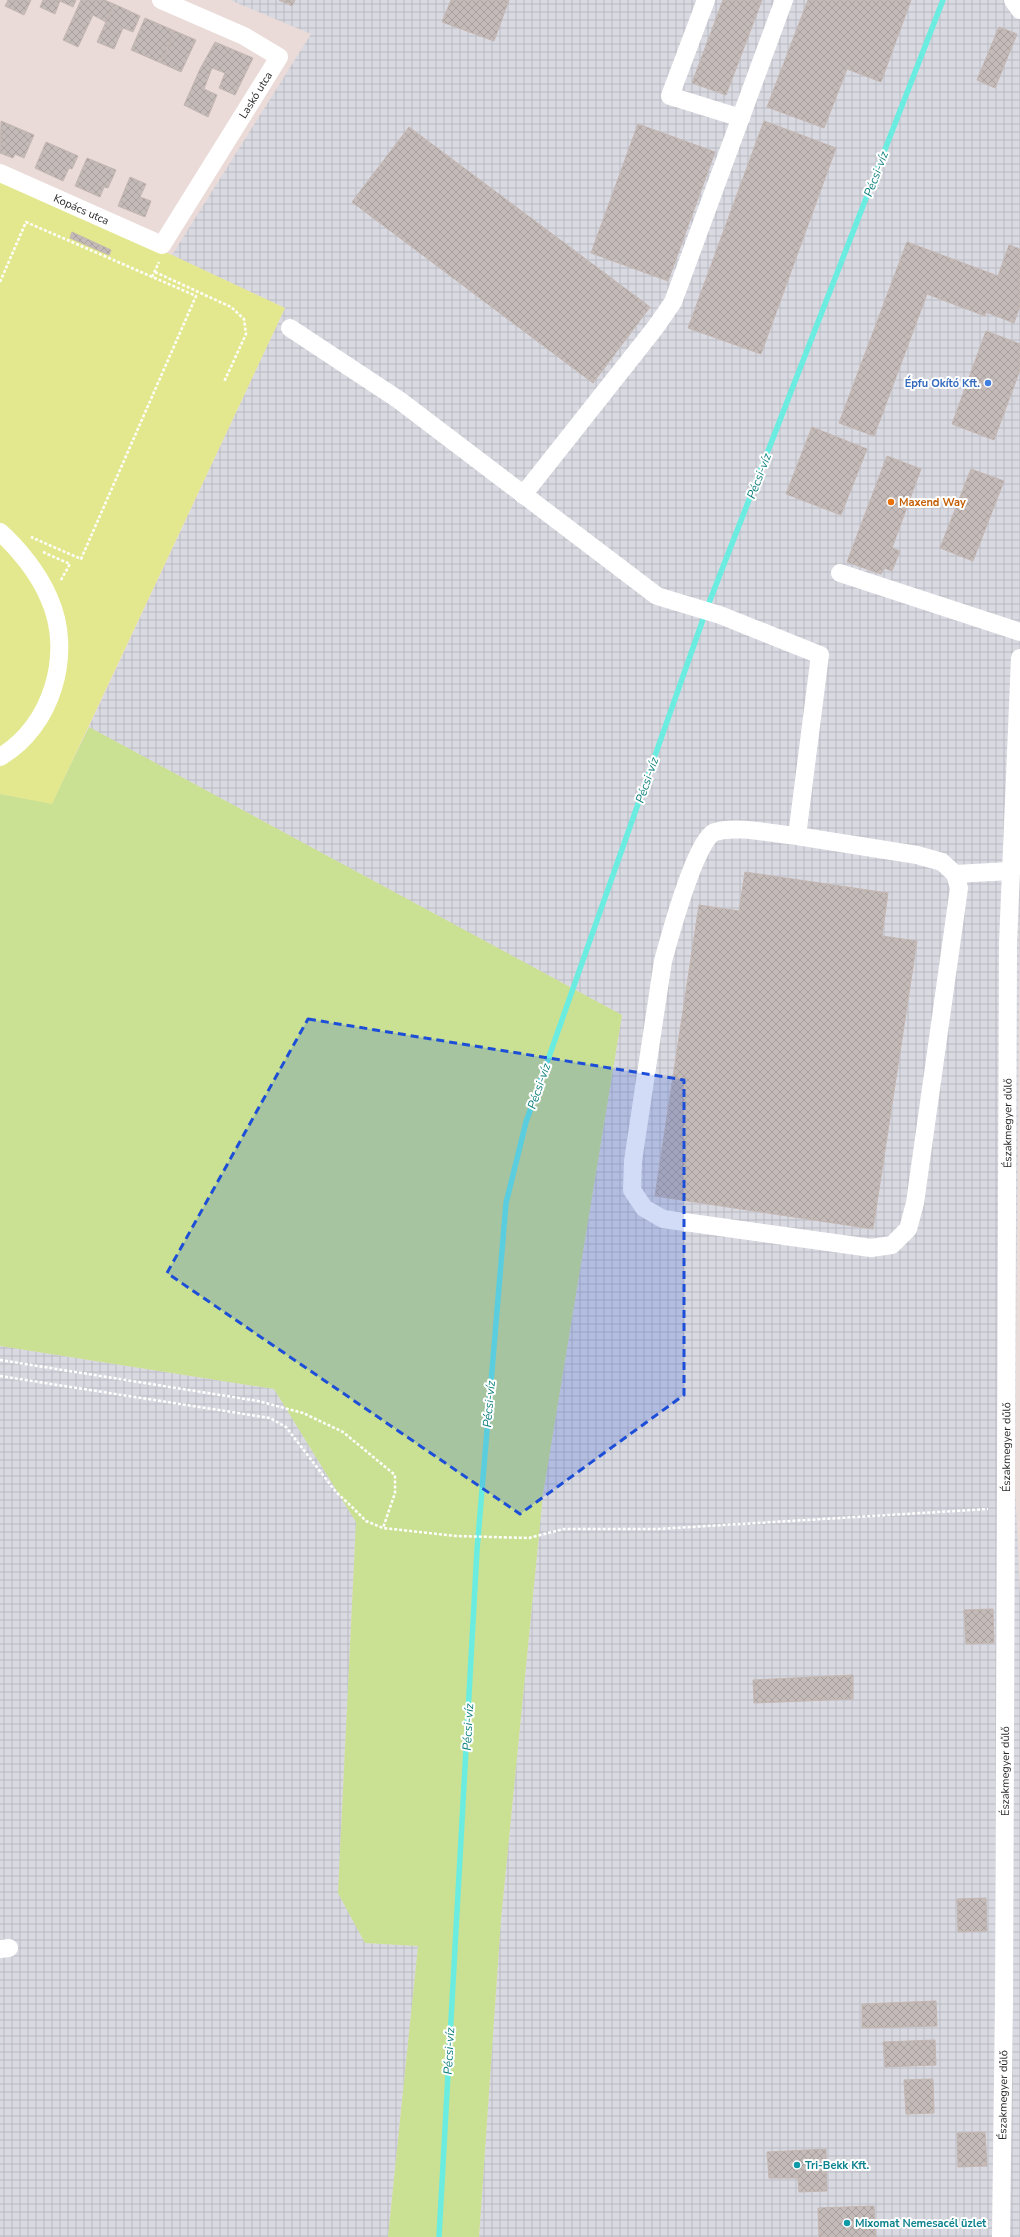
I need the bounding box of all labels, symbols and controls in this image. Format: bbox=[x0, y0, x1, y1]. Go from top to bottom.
street label: Laskó utca bbox=[235, 69, 276, 121]
water label: Pécsi-víz bbox=[860, 149, 892, 199]
street label: Kopács utca bbox=[51, 190, 112, 228]
place label: Épfu Okító Kft. bbox=[905, 375, 980, 391]
marker: Épfu Okító Kft. bbox=[983, 378, 993, 388]
water label: Pécsi-víz bbox=[743, 451, 775, 501]
place label: Maxend Way bbox=[899, 495, 966, 510]
marker: Maxend Way bbox=[886, 497, 896, 507]
water label: Pécsi-víz bbox=[632, 755, 662, 805]
water label: Pécsi-víz bbox=[524, 1061, 554, 1111]
street label: Északmegyer dűlő bbox=[999, 1078, 1015, 1168]
water label: Pécsi-víz bbox=[479, 1379, 499, 1428]
street label: Északmegyer dűlő bbox=[997, 1402, 1014, 1492]
water label: Pécsi-víz bbox=[459, 1703, 477, 1751]
street label: Északmegyer dűlő bbox=[996, 1726, 1013, 1816]
water label: Pécsi-víz bbox=[440, 2027, 458, 2075]
street label: Északmegyer dűlő bbox=[994, 2050, 1011, 2140]
place label: Tri-Bekk Kft. bbox=[805, 2158, 869, 2173]
marker: Tri-Bekk Kft. bbox=[792, 2160, 802, 2170]
place label: Mixomat Nemesacél üzlet bbox=[855, 2216, 987, 2231]
marker: Mixomat Nemesacél üzlet bbox=[842, 2218, 852, 2228]

